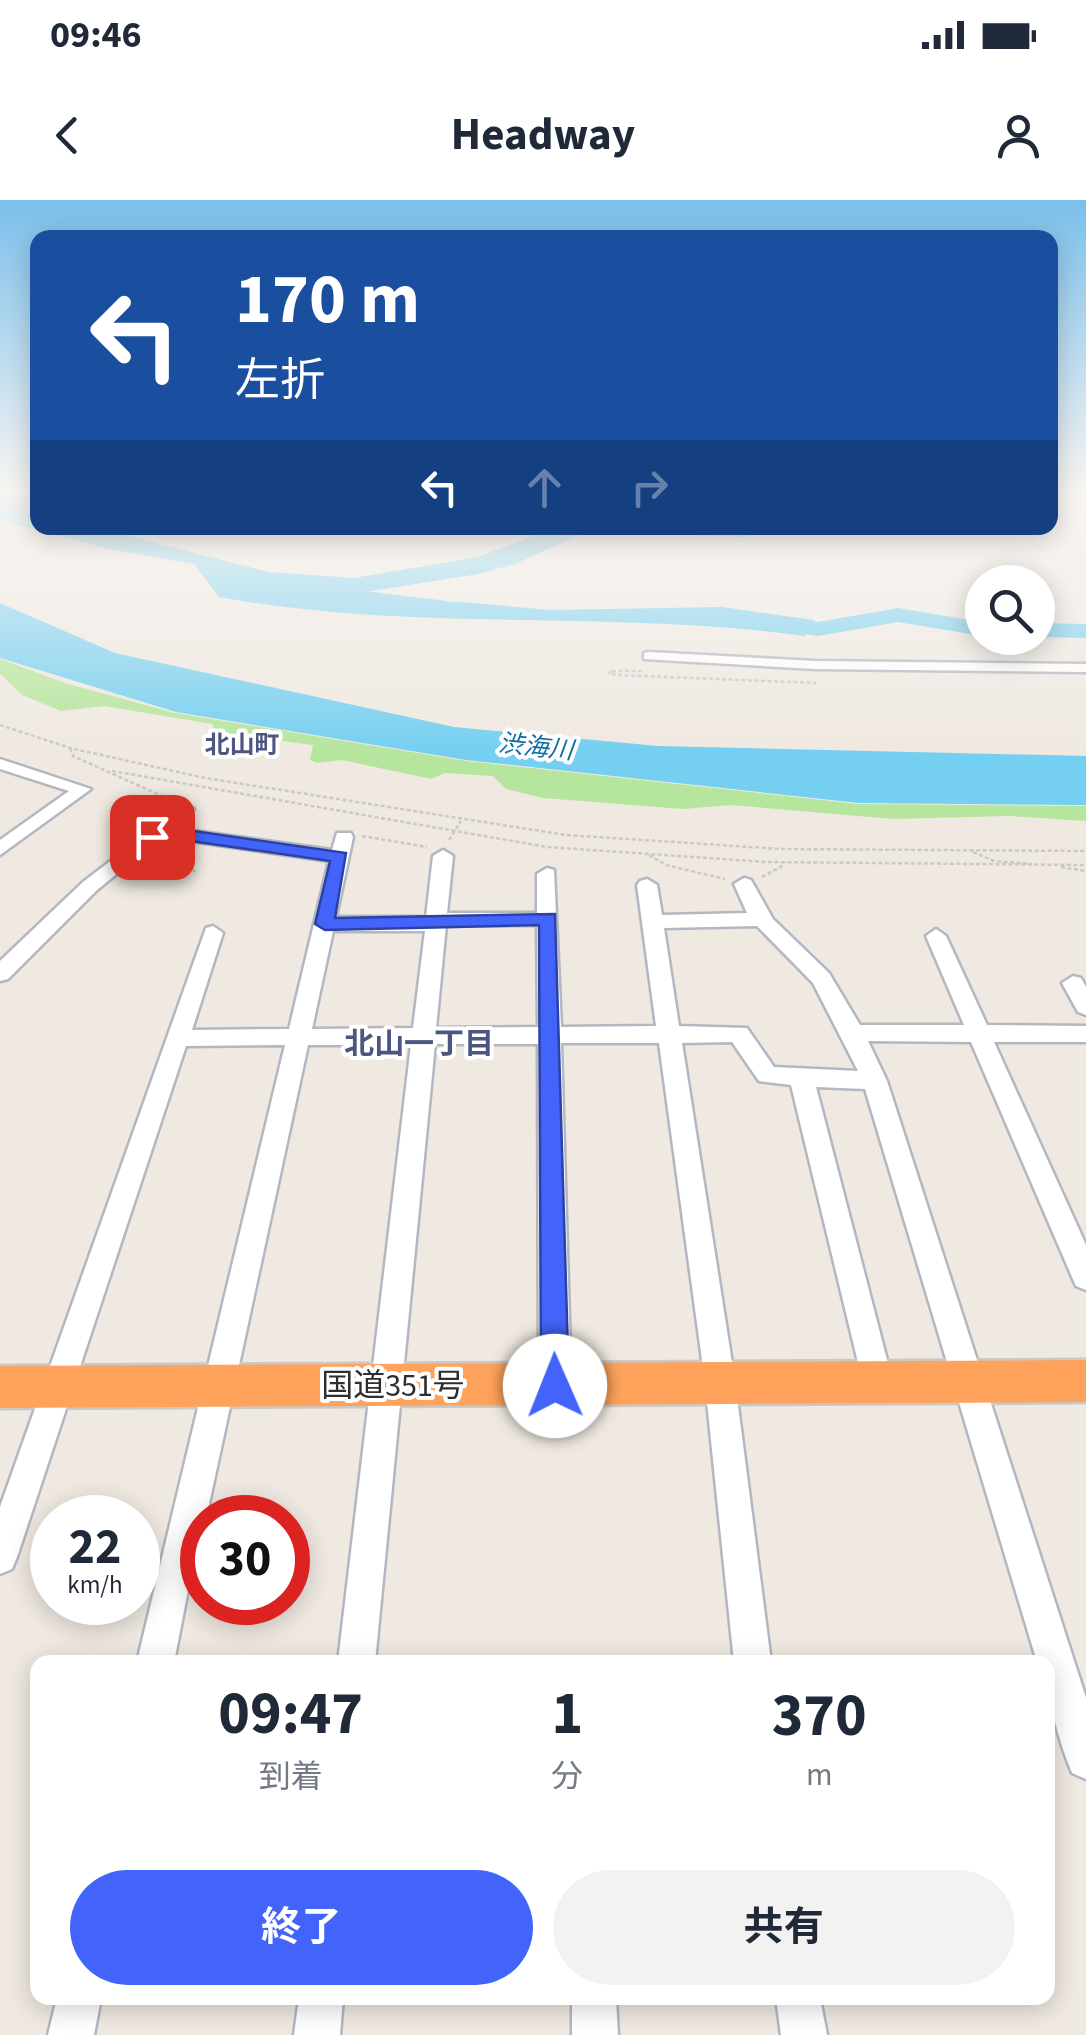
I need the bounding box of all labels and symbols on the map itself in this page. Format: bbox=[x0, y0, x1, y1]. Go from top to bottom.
water label: 渋海川 bbox=[497, 725, 578, 769]
district label: 北山町 bbox=[204, 727, 280, 763]
pin bbox=[110, 795, 195, 880]
district label: 北山一丁目 bbox=[344, 1023, 494, 1066]
position arrow bbox=[503, 1334, 607, 1438]
street label: 国道351号 bbox=[321, 1363, 465, 1409]
speed limit sign: 30 bbox=[180, 1495, 310, 1625]

